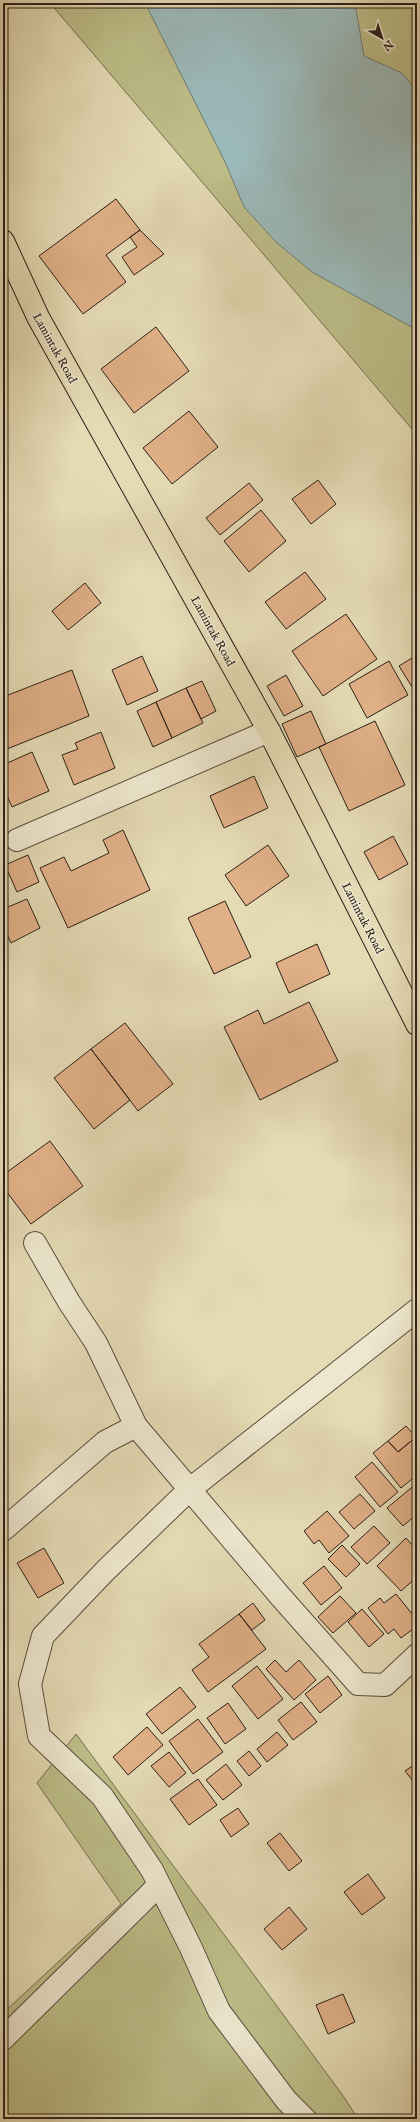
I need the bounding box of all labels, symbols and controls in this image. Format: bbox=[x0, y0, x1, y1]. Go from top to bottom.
north arrow bbox=[362, 18, 402, 58]
text: N bbox=[379, 36, 397, 54]
street label: Lamintak Road bbox=[29, 310, 80, 387]
street label: Lamintak Road bbox=[187, 593, 238, 670]
street label: Lamintak Road bbox=[338, 880, 387, 957]

